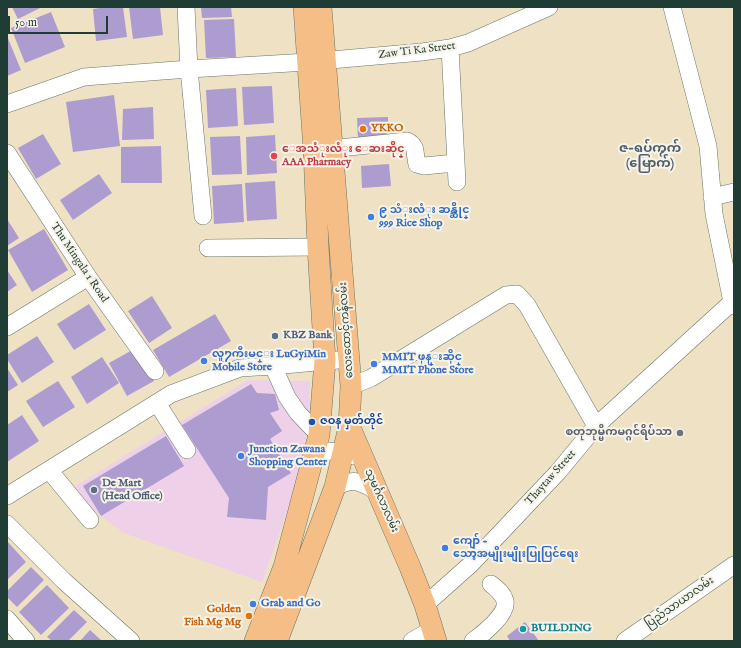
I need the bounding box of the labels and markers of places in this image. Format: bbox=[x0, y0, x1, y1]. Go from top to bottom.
place label: YKKO bbox=[371, 122, 403, 136]
marker: YKKO bbox=[358, 124, 368, 134]
place label: ေအသံုးလံုး ေဆးဆိုင္ AAA Pharmacy bbox=[282, 143, 404, 169]
marker: ေအသံုးလံုး ေဆးဆိုင္ AAA Pharmacy bbox=[269, 151, 279, 161]
place label: ၉ သံုးလံုး ဆန္ဆိုင္ 999 Rice Shop bbox=[379, 204, 470, 230]
marker: ၉ သံုးလံုး ဆန္ဆိုင္ 999 Rice Shop bbox=[366, 212, 376, 222]
place label: KBZ Bank bbox=[283, 329, 332, 343]
marker: KBZ Bank bbox=[270, 331, 280, 341]
place label: လူ႒ကီးမင္း LuGyiMin Mobile Store bbox=[212, 348, 326, 374]
place label: MMIT ဖုန္းဆိုင္ MMIT Phone Store bbox=[382, 351, 474, 377]
marker: လူ႒ကီးမင္း LuGyiMin Mobile Store bbox=[199, 356, 209, 366]
marker: MMIT ဖုန္းဆိုင္ MMIT Phone Store bbox=[369, 359, 379, 369]
place label: ဇဝန မှတ်တိုင် bbox=[320, 415, 383, 429]
marker: ဇဝန မှတ်တိုင် bbox=[307, 417, 317, 427]
place label: စတုဘုမ္မိကမဂ္ဂင်ရိပ်သာ bbox=[565, 426, 672, 440]
marker: စတုဘုမ္မိကမဂ္ဂင်ရိပ်သာ bbox=[675, 428, 685, 438]
place label: Junction Zawana Shopping Center bbox=[249, 443, 327, 469]
marker: Junction Zawana Shopping Center bbox=[236, 451, 246, 461]
place label: De Mart (Head Office) bbox=[102, 477, 162, 503]
marker: De Mart (Head Office) bbox=[89, 485, 99, 495]
place label: ကျော် - သော့အမျိုးမျိုးပြုပြင်ရေး bbox=[453, 535, 578, 561]
marker: ကျော် - သော့အမျိုးမျိုးပြုပြင်ရေး bbox=[440, 543, 450, 553]
place label: Grab and Go bbox=[261, 597, 320, 611]
marker: Grab and Go bbox=[248, 599, 258, 609]
place label: Golden Fish Mg Mg bbox=[184, 603, 241, 629]
marker: Golden Fish Mg Mg bbox=[244, 611, 254, 621]
place label: BUILDING bbox=[531, 622, 592, 636]
marker: BUILDING bbox=[518, 624, 528, 634]

